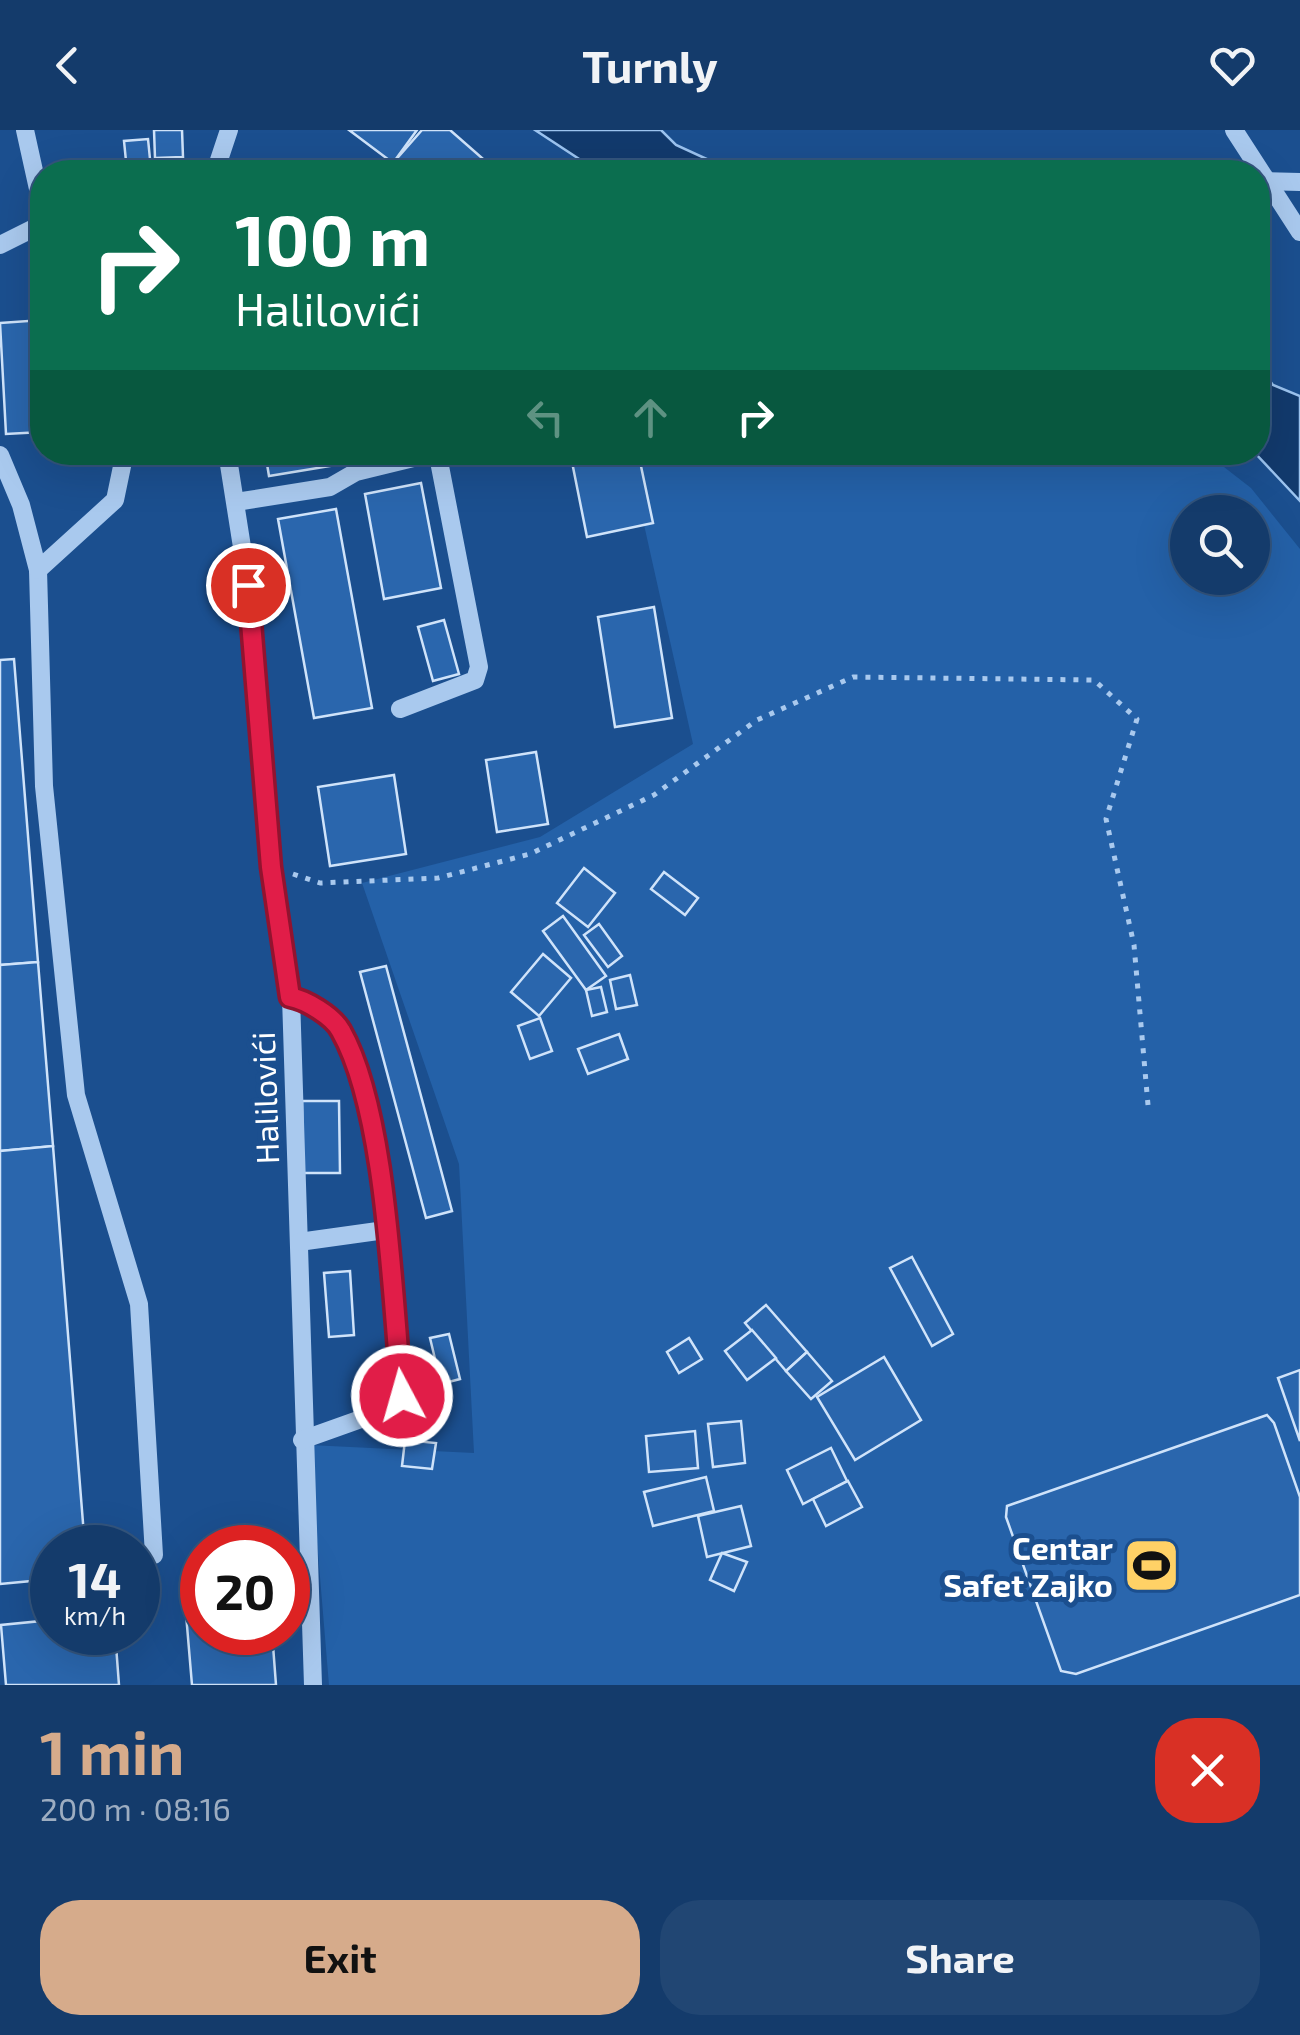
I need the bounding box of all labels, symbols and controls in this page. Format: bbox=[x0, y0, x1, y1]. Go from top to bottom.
icon: back bbox=[40, 38, 95, 93]
text: Turnly bbox=[582, 38, 718, 92]
icon: heart bbox=[1205, 38, 1260, 93]
text: 100 m bbox=[235, 196, 430, 280]
icon: right bbox=[70, 200, 200, 330]
text: Halilovići bbox=[235, 281, 421, 335]
icon: left bbox=[518, 390, 573, 445]
icon: ahead bbox=[623, 390, 678, 445]
icon: right bbox=[728, 390, 783, 445]
map controls bbox=[1170, 495, 1270, 595]
button: search bbox=[1170, 495, 1270, 595]
pin bbox=[206, 543, 291, 628]
icon: arrive bbox=[221, 558, 276, 613]
street label: Halilovići bbox=[243, 1031, 285, 1165]
position arrow bbox=[350, 1344, 454, 1448]
speed limit sign: 20 bbox=[180, 1525, 310, 1655]
place label: Centar Safet Zajko bbox=[943, 1528, 1113, 1603]
sports icon: Centar Safet Zajko bbox=[1122, 1535, 1182, 1595]
text: 14 bbox=[68, 1548, 122, 1608]
text: km/h bbox=[64, 1600, 126, 1630]
text: 1 min bbox=[40, 1715, 184, 1787]
button: close bbox=[1155, 1718, 1260, 1823]
text: 200 m · 08:16 bbox=[40, 1789, 231, 1827]
button: Exit bbox=[40, 1900, 640, 2015]
button: Share bbox=[660, 1900, 1260, 2015]

